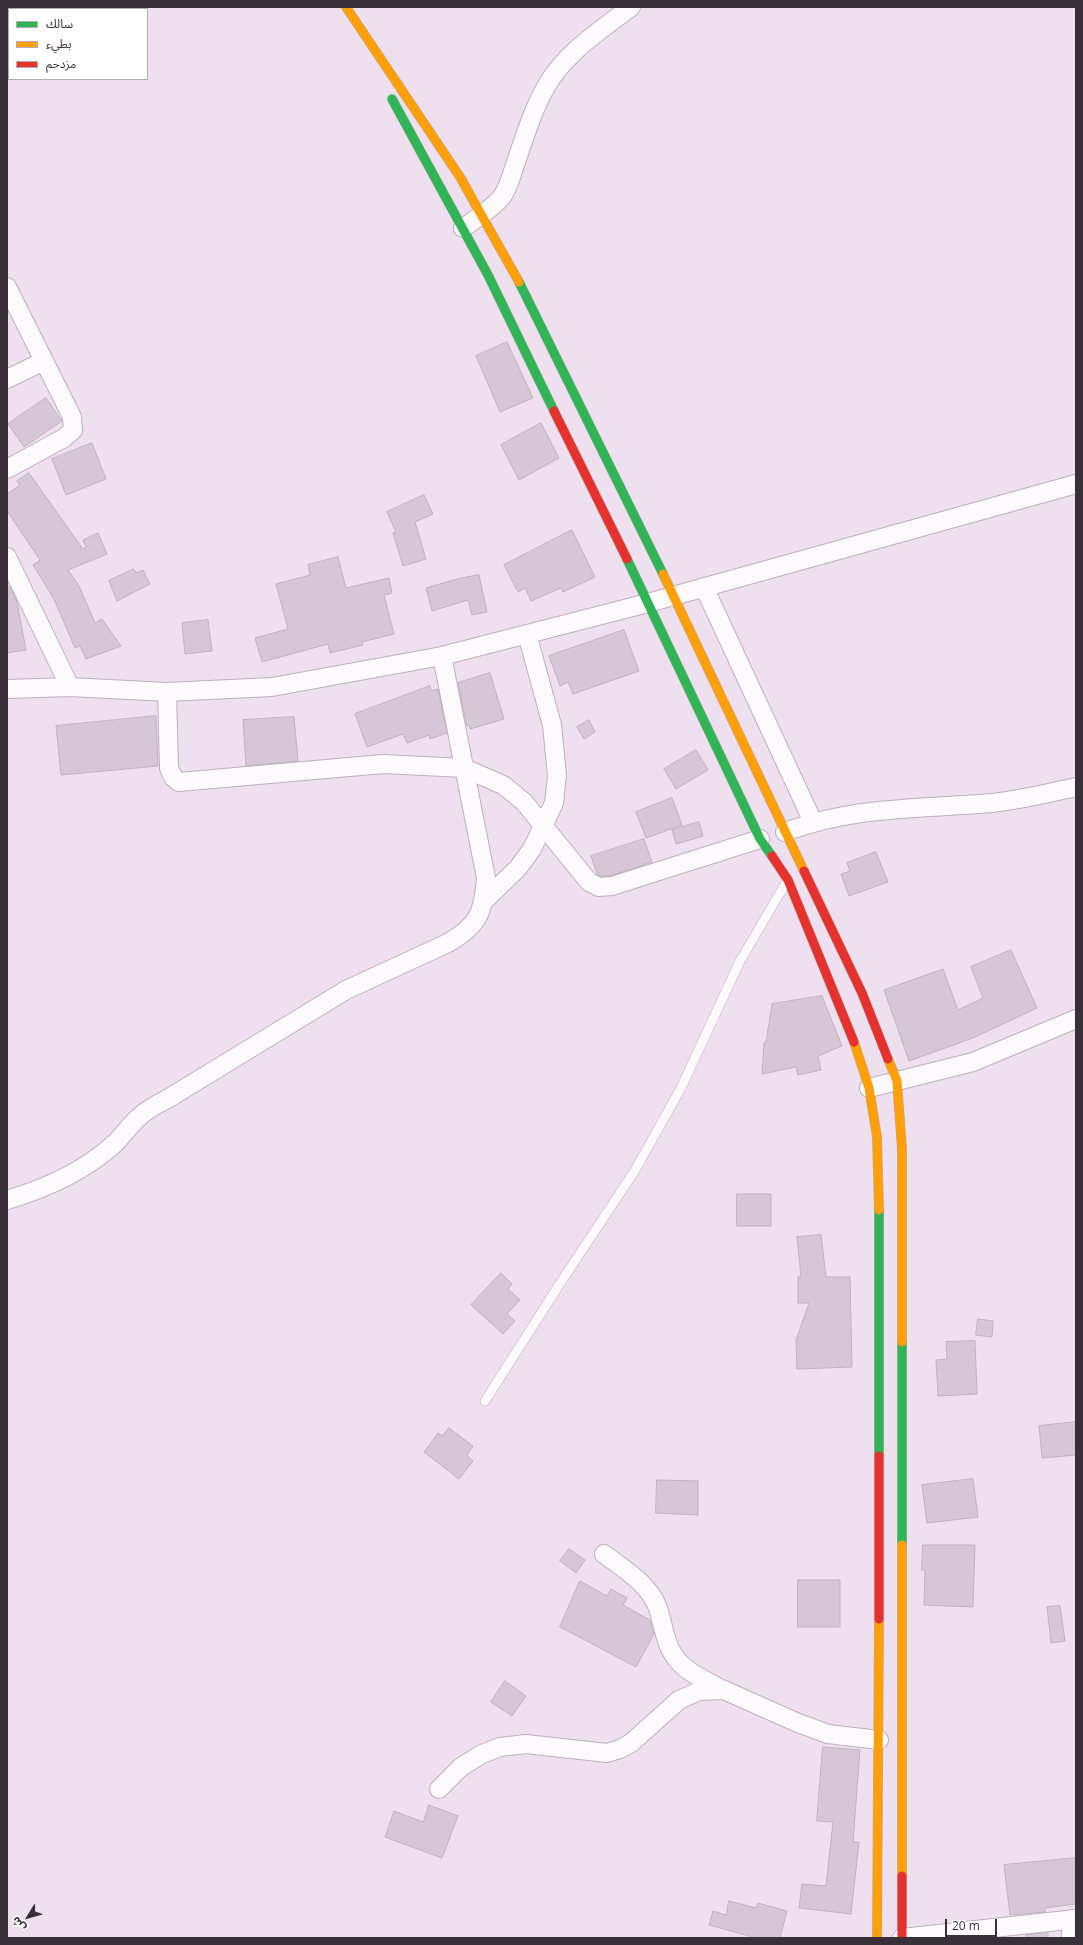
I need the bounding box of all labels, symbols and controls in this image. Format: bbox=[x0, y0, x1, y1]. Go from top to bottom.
legend bbox=[8, 8, 148, 80]
text: سالك bbox=[46, 15, 73, 32]
text: بطيء bbox=[46, 35, 72, 52]
text: مزدحم bbox=[46, 55, 76, 72]
north arrow bbox=[8, 1897, 48, 1937]
scale bar bbox=[947, 1911, 999, 1937]
text: ش bbox=[7, 1914, 29, 1935]
text: 20 m bbox=[952, 1917, 980, 1934]

